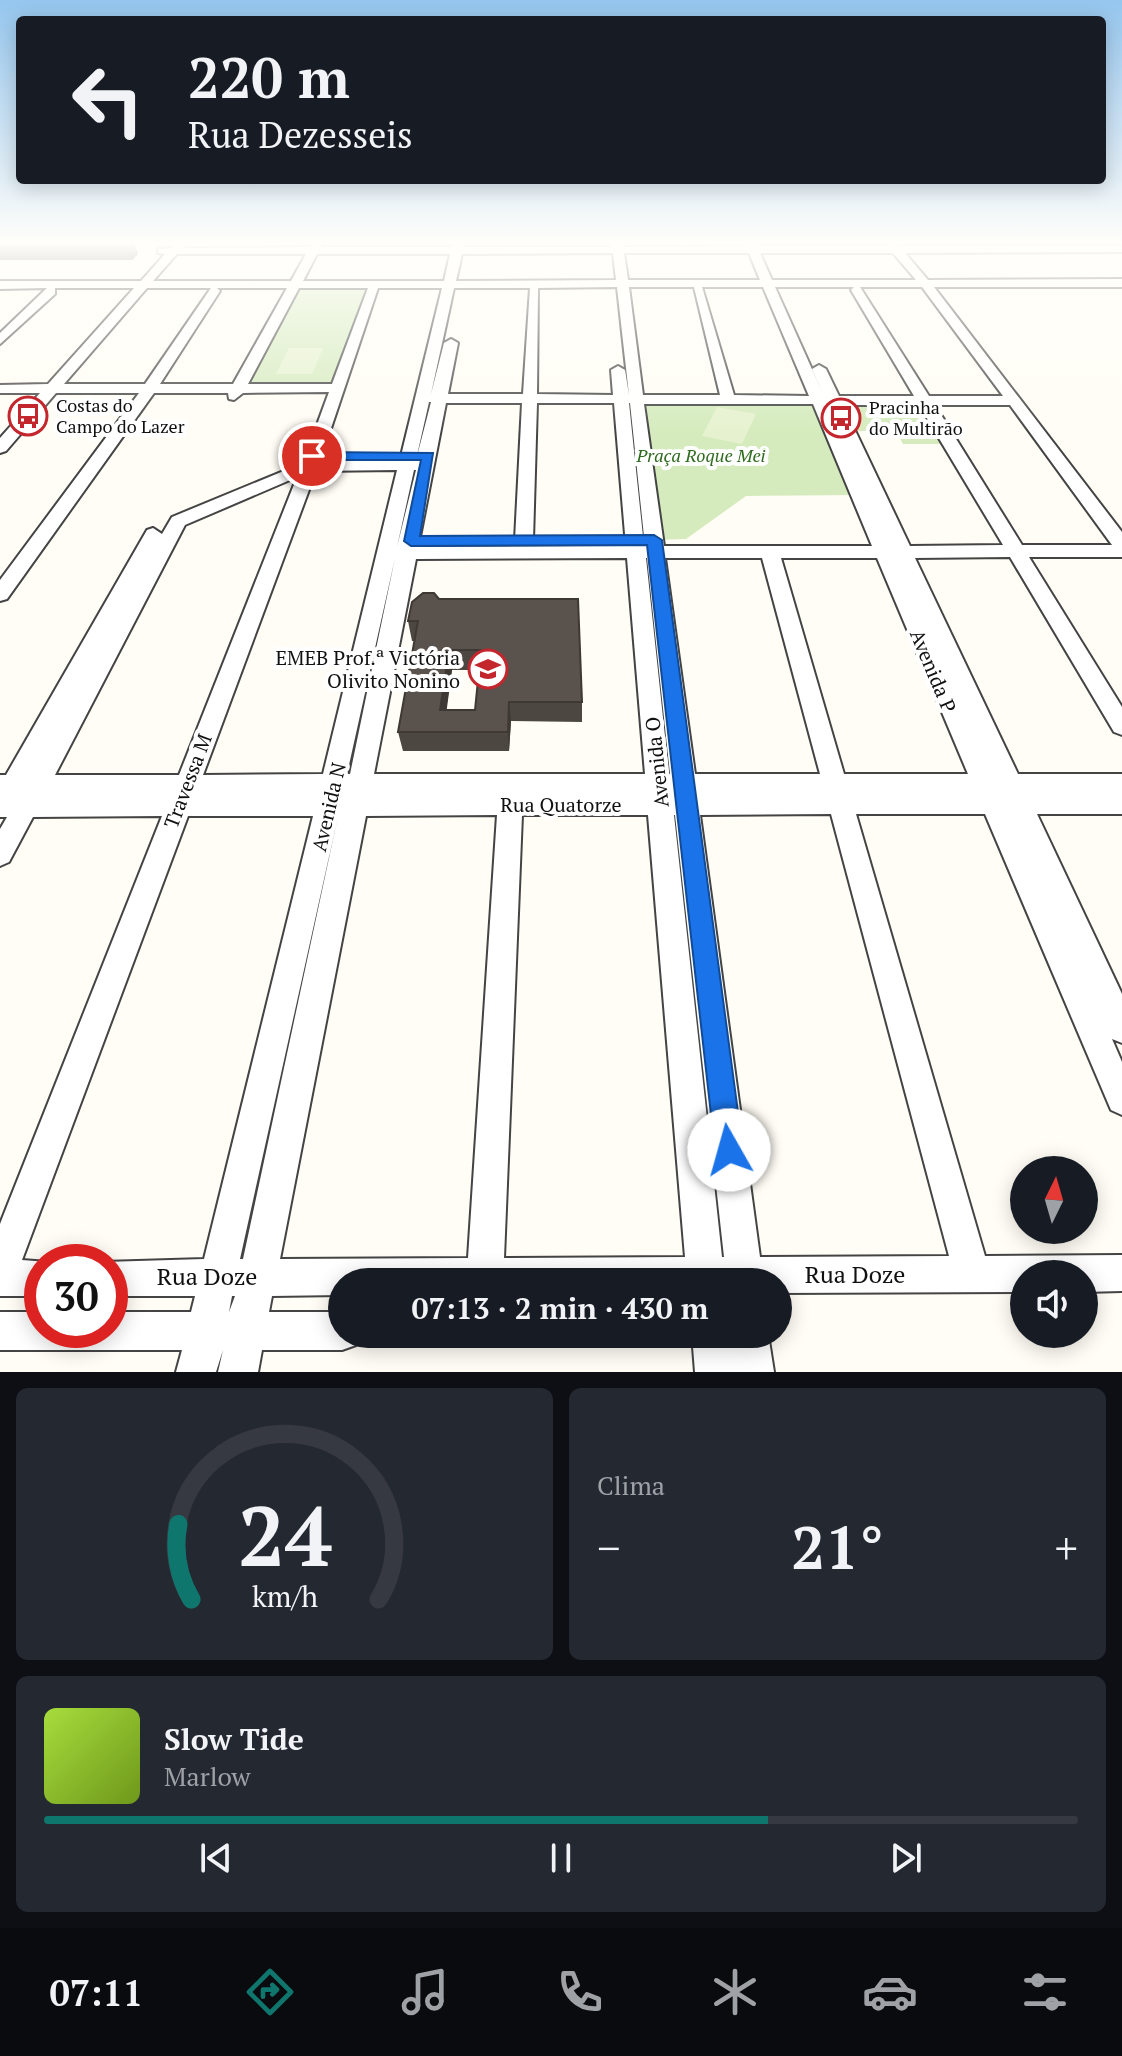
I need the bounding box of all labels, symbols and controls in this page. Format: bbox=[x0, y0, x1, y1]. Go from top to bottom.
text: 220 m bbox=[188, 40, 350, 114]
icon: left bbox=[56, 48, 160, 152]
text: Rua Dezesseis bbox=[188, 111, 413, 158]
place label: Costas do Campo do Lazer bbox=[56, 393, 185, 438]
bus stop icon: Costas do Campo do Lazer bbox=[7, 395, 49, 437]
place label: Pracinha do Multirão bbox=[869, 395, 963, 440]
bus stop icon: Pracinha do Multirão bbox=[820, 397, 862, 439]
pin bbox=[278, 422, 346, 490]
icon: arrive bbox=[290, 434, 334, 478]
park label: Praça Roque Mei bbox=[635, 443, 766, 467]
street label: Avenida P bbox=[904, 625, 963, 717]
place label: EMEB Prof.ª Victória Olivito Nonino bbox=[275, 644, 460, 694]
school or university icon: EMEB Prof.ª Victória Olivito Nonino bbox=[467, 648, 509, 690]
street label: Avenida O bbox=[638, 715, 675, 809]
street label: Travessa M bbox=[157, 730, 218, 832]
street label: Avenida N bbox=[305, 759, 352, 854]
street label: Rua Quatorze bbox=[500, 791, 622, 818]
position arrow bbox=[687, 1108, 771, 1192]
north arrow bbox=[1010, 1156, 1098, 1244]
map controls bbox=[1010, 1156, 1098, 1348]
speed limit sign: 30 bbox=[24, 1244, 128, 1348]
street label: Rua Doze bbox=[805, 1258, 905, 1290]
street label: Rua Doze bbox=[157, 1260, 257, 1292]
button: sound bbox=[1010, 1260, 1098, 1348]
text: 07:13 · 2 min · 430 m bbox=[412, 1288, 708, 1328]
text: Clima bbox=[597, 1468, 665, 1502]
text: 24 bbox=[237, 1480, 332, 1590]
text: 21° bbox=[791, 1507, 884, 1586]
text: − bbox=[597, 1518, 620, 1577]
text: + bbox=[1055, 1518, 1078, 1577]
text: km/h bbox=[251, 1577, 318, 1615]
text: Slow Tide bbox=[164, 1719, 304, 1759]
text: Marlow bbox=[164, 1759, 250, 1793]
icon: previous bbox=[194, 1836, 238, 1880]
icon: pause bbox=[539, 1836, 583, 1880]
icon: next bbox=[884, 1836, 928, 1880]
icon: directions bbox=[242, 1964, 298, 2020]
icon: music bbox=[397, 1964, 453, 2020]
icon: phone bbox=[552, 1964, 608, 2020]
icon: climate bbox=[707, 1964, 763, 2020]
icon: car bbox=[862, 1964, 918, 2020]
icon: filters bbox=[1017, 1964, 1073, 2020]
text: 07:11 bbox=[49, 1969, 143, 2016]

